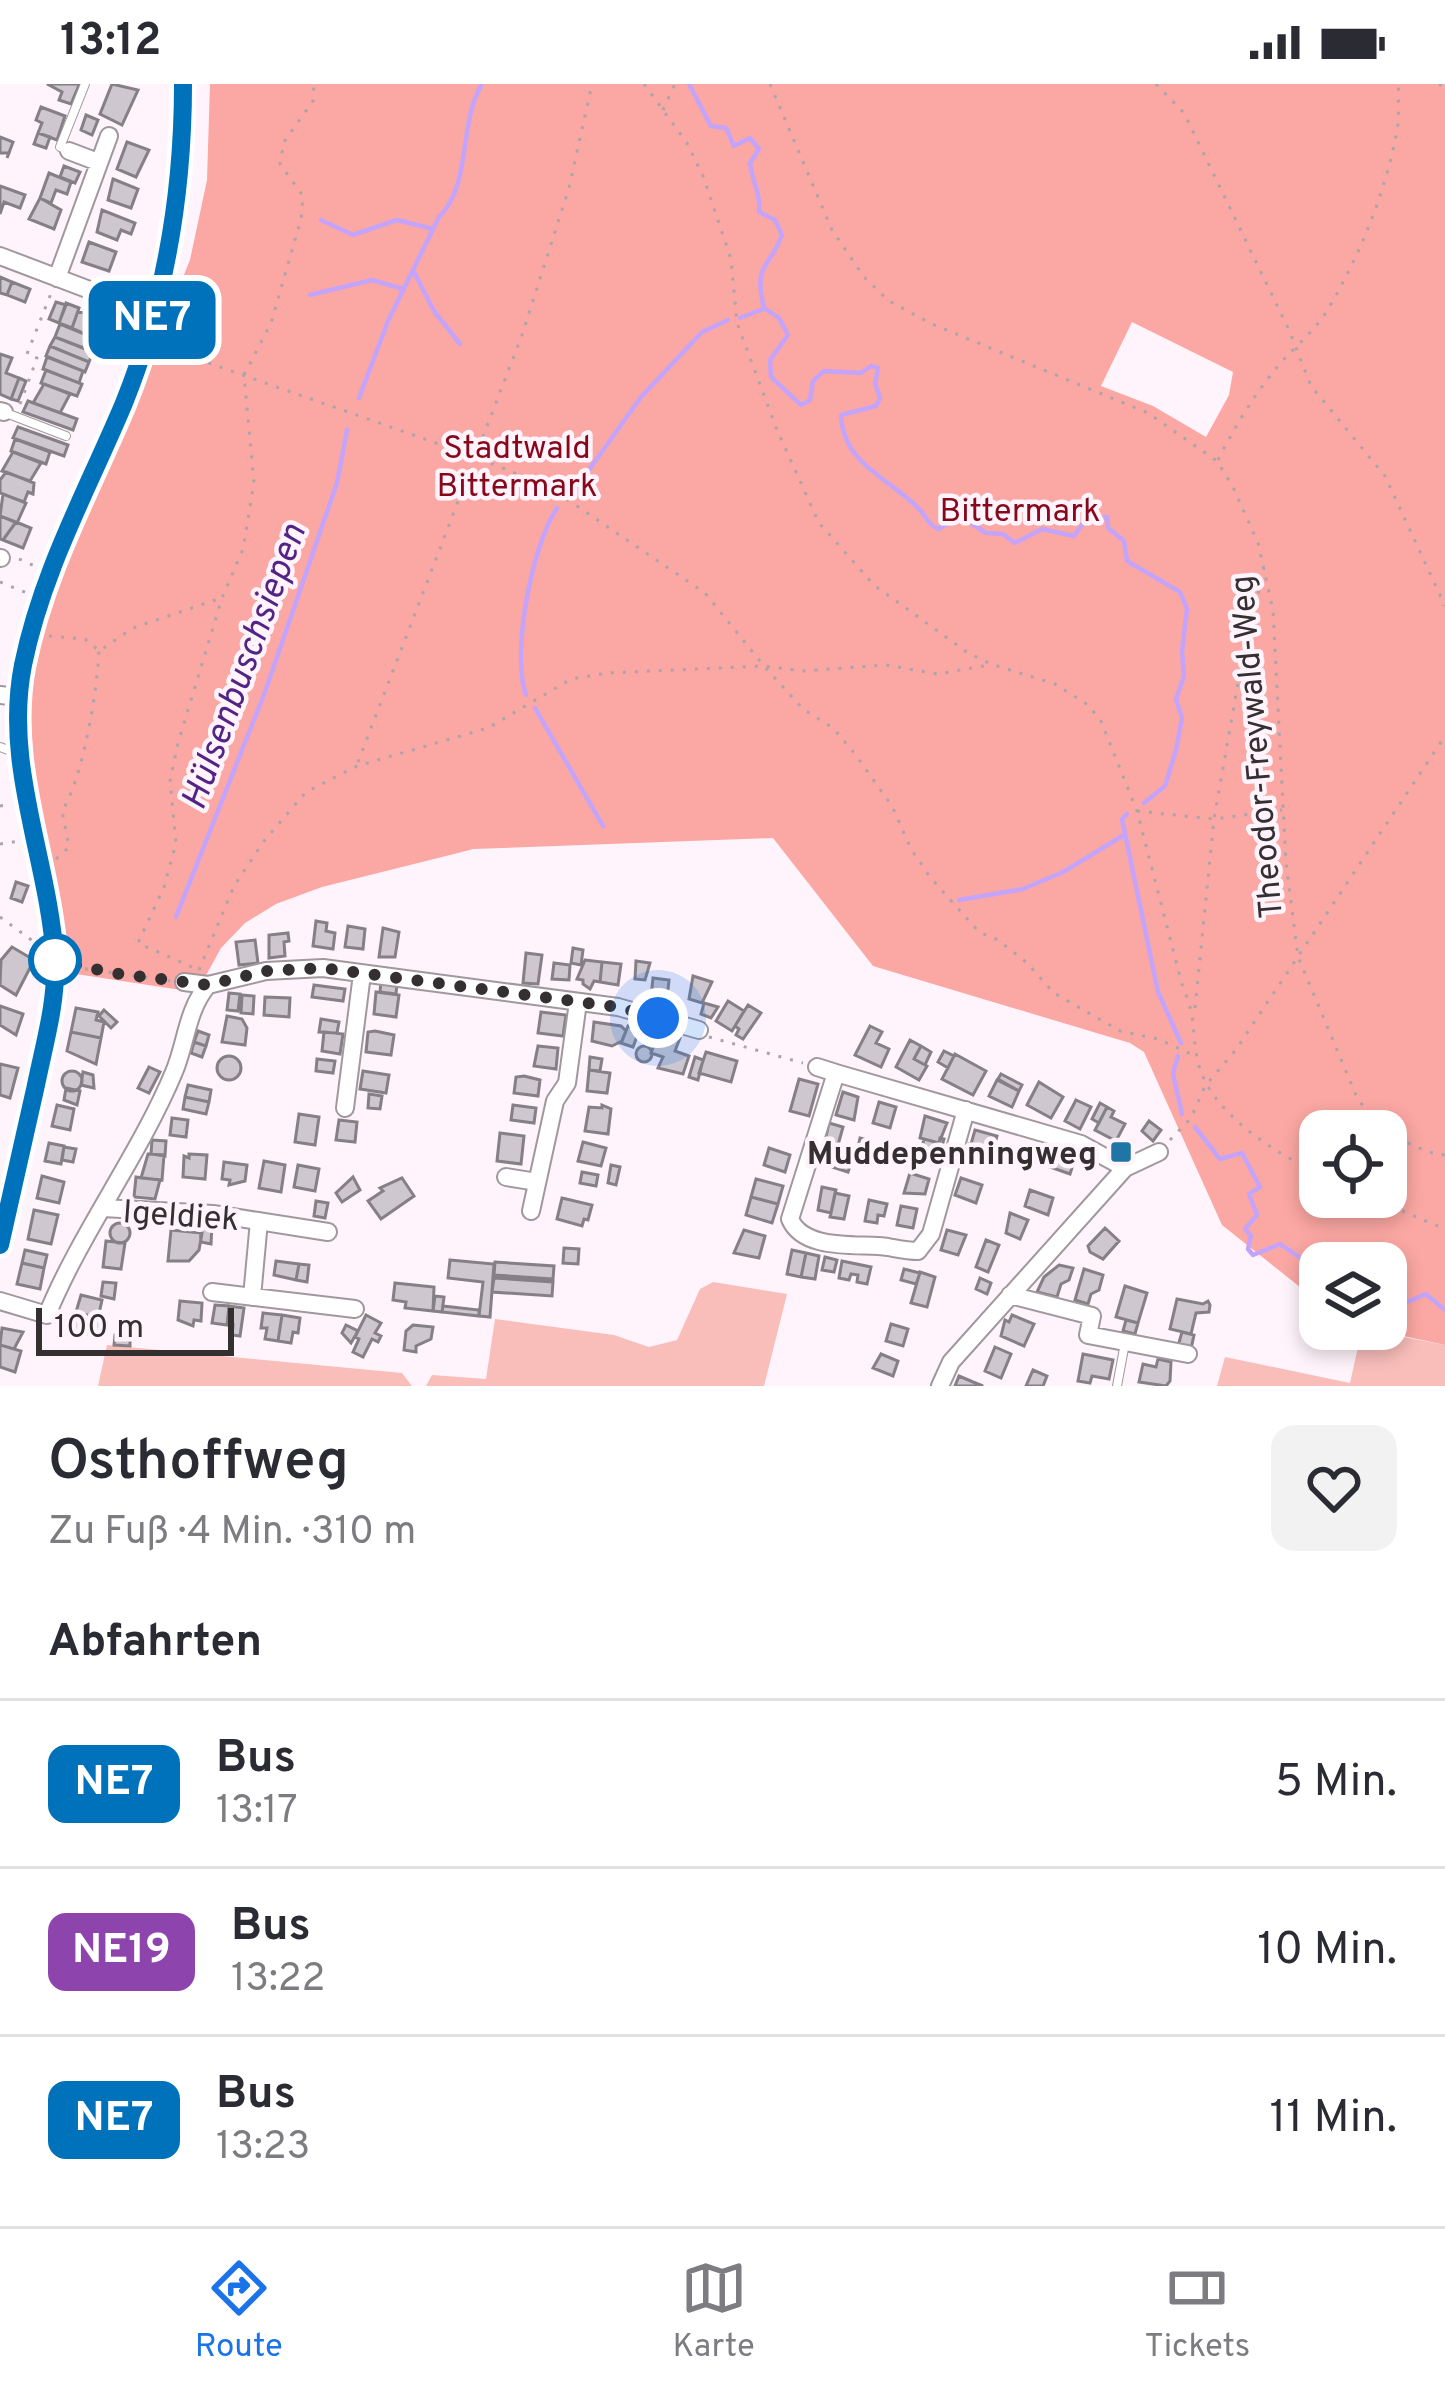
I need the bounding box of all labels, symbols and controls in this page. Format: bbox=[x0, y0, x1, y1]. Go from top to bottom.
text: 13:12 bbox=[60, 14, 161, 71]
line badge: NE7 bbox=[83, 281, 221, 359]
text: NE7 bbox=[113, 293, 191, 346]
park label: Stadtwald Bittermark bbox=[436, 429, 598, 509]
park label: Bittermark bbox=[939, 492, 1101, 534]
water label: Hülsenbuschsiepen bbox=[173, 518, 319, 817]
street label: Theodor-Freywald-Weg bbox=[1223, 573, 1295, 920]
unlabelled marker bbox=[30, 935, 80, 985]
your location bbox=[628, 988, 688, 1048]
map controls bbox=[1299, 1110, 1407, 1350]
button: locate bbox=[1299, 1110, 1407, 1218]
place label: Muddepenningweg bbox=[807, 1135, 1097, 1177]
marker: Muddepenningweg bbox=[1108, 1139, 1134, 1165]
street label: Igeldiek bbox=[121, 1193, 240, 1243]
button: layers bbox=[1299, 1242, 1407, 1350]
scale bar bbox=[36, 1302, 234, 1355]
text: 100 m bbox=[54, 1308, 144, 1350]
button: heart bbox=[1271, 1425, 1397, 1551]
text: Osthoffweg bbox=[48, 1428, 349, 1500]
text: Zu Fuß · 4 Min. · 310 m bbox=[48, 1509, 416, 1558]
text: Abfahrten bbox=[48, 1615, 262, 1672]
text: Bus bbox=[216, 1731, 296, 1788]
text: 5 Min. bbox=[1275, 1755, 1397, 1812]
text: NE7 bbox=[75, 1757, 153, 1810]
text: 13:17 bbox=[216, 1788, 298, 1837]
text: Bus bbox=[231, 1899, 311, 1956]
text: 10 Min. bbox=[1257, 1923, 1397, 1980]
text: NE19 bbox=[72, 1925, 171, 1978]
text: 13:22 bbox=[231, 1956, 325, 2005]
text: Bus bbox=[216, 2067, 296, 2124]
text: 11 Min. bbox=[1269, 2091, 1397, 2148]
text: NE7 bbox=[75, 2093, 153, 2146]
text: 13:23 bbox=[216, 2124, 310, 2173]
tab: Route bbox=[195, 2255, 283, 2369]
tab: Karte bbox=[672, 2255, 755, 2369]
tab: Tickets bbox=[1144, 2255, 1250, 2369]

